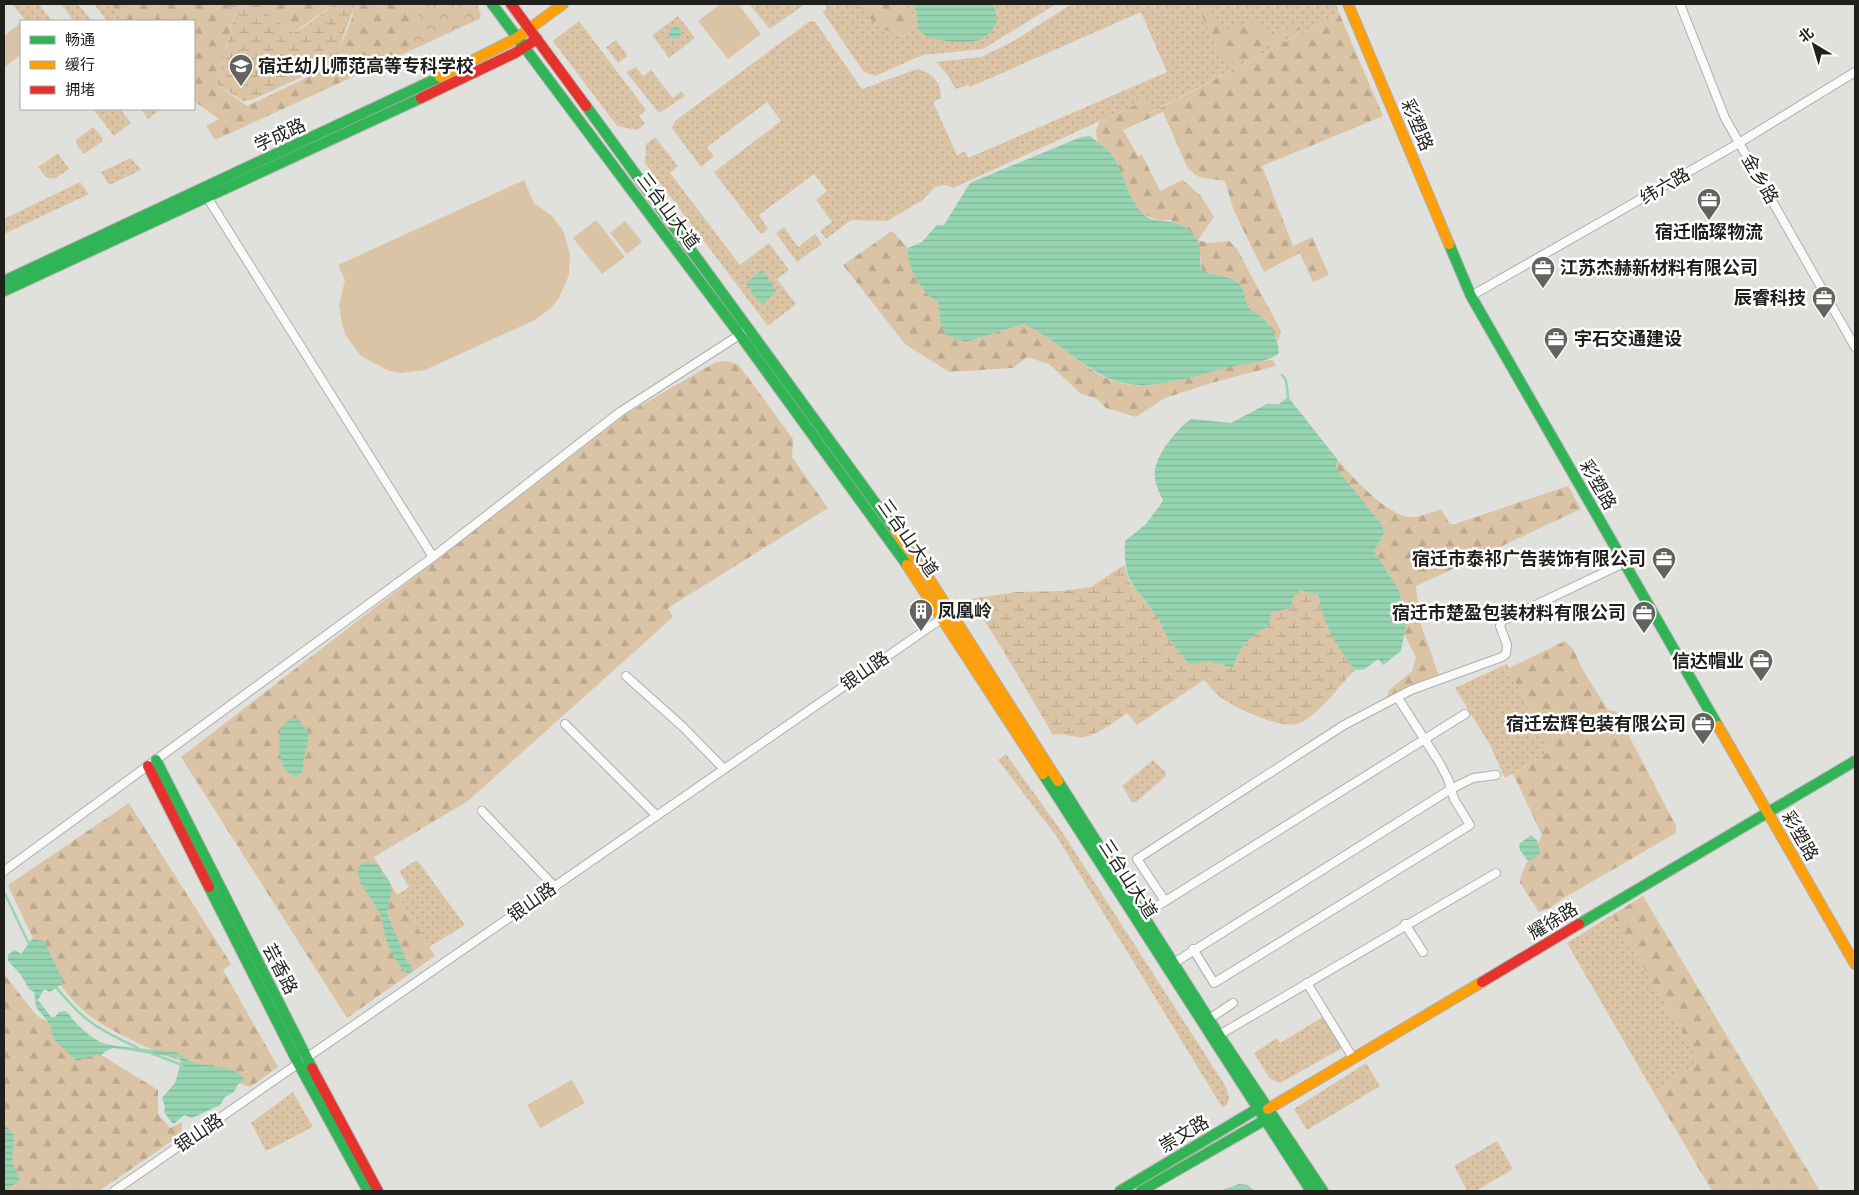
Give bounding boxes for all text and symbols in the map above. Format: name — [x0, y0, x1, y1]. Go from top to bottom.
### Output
legend — [20, 20, 195, 110]
north arrow — [1789, 20, 1839, 70]
text: 北 — [1794, 23, 1818, 48]
text: 畅通 — [65, 29, 95, 52]
school or university icon: 宿迁幼儿师范高等专科学校 — [228, 53, 254, 87]
place label: 宿迁幼儿师范高等专科学校 — [258, 53, 474, 80]
text: 缓行 — [65, 54, 95, 77]
text: 拥堵 — [65, 79, 95, 102]
street label: 彩塑路 — [1394, 95, 1440, 155]
street label: 学成路 — [250, 112, 310, 159]
street label: 金乡路 — [1734, 149, 1785, 209]
street label: 纬六路 — [1635, 161, 1695, 212]
street label: 三台山大道 — [630, 167, 705, 255]
office icon: 宿迁临璨物流 — [1696, 187, 1722, 221]
place label: 宿迁临璨物流 — [1655, 219, 1763, 246]
office icon: 江苏杰赫新材料有限公司 — [1530, 255, 1556, 289]
place label: 江苏杰赫新材料有限公司 — [1560, 255, 1758, 282]
place label: 辰睿科技 — [1734, 285, 1806, 312]
office icon: 辰睿科技 — [1811, 285, 1837, 319]
office icon: 宇石交通建设 — [1543, 326, 1569, 360]
place label: 宇石交通建设 — [1574, 326, 1682, 353]
street label: 彩塑路 — [1572, 455, 1623, 515]
street label: 三台山大道 — [871, 494, 944, 583]
place label: 宿迁市泰祁广告装饰有限公司 — [1412, 546, 1646, 573]
office icon: 宿迁市泰祁广告装饰有限公司 — [1651, 546, 1677, 580]
building icon: 凤凰岭 — [908, 598, 934, 632]
place label: 凤凰岭 — [938, 598, 992, 625]
place label: 宿迁市楚盈包装材料有限公司 — [1392, 600, 1626, 627]
office icon: 宿迁市楚盈包装材料有限公司 — [1631, 600, 1657, 634]
street label: 银山路 — [835, 645, 895, 698]
place label: 信达帽业 — [1672, 648, 1744, 675]
office icon: 信达帽业 — [1748, 648, 1774, 682]
place label: 宿迁宏辉包装有限公司 — [1506, 711, 1686, 738]
office icon: 宿迁宏辉包装有限公司 — [1690, 711, 1716, 745]
street label: 彩塑路 — [1774, 806, 1825, 866]
street label: 三台山大道 — [1092, 834, 1163, 924]
street label: 银山路 — [502, 876, 562, 929]
street label: 耀徐路 — [1523, 896, 1583, 947]
street label: 芸香路 — [255, 939, 304, 999]
street label: 银山路 — [169, 1107, 229, 1160]
street label: 崇文路 — [1154, 1109, 1214, 1160]

